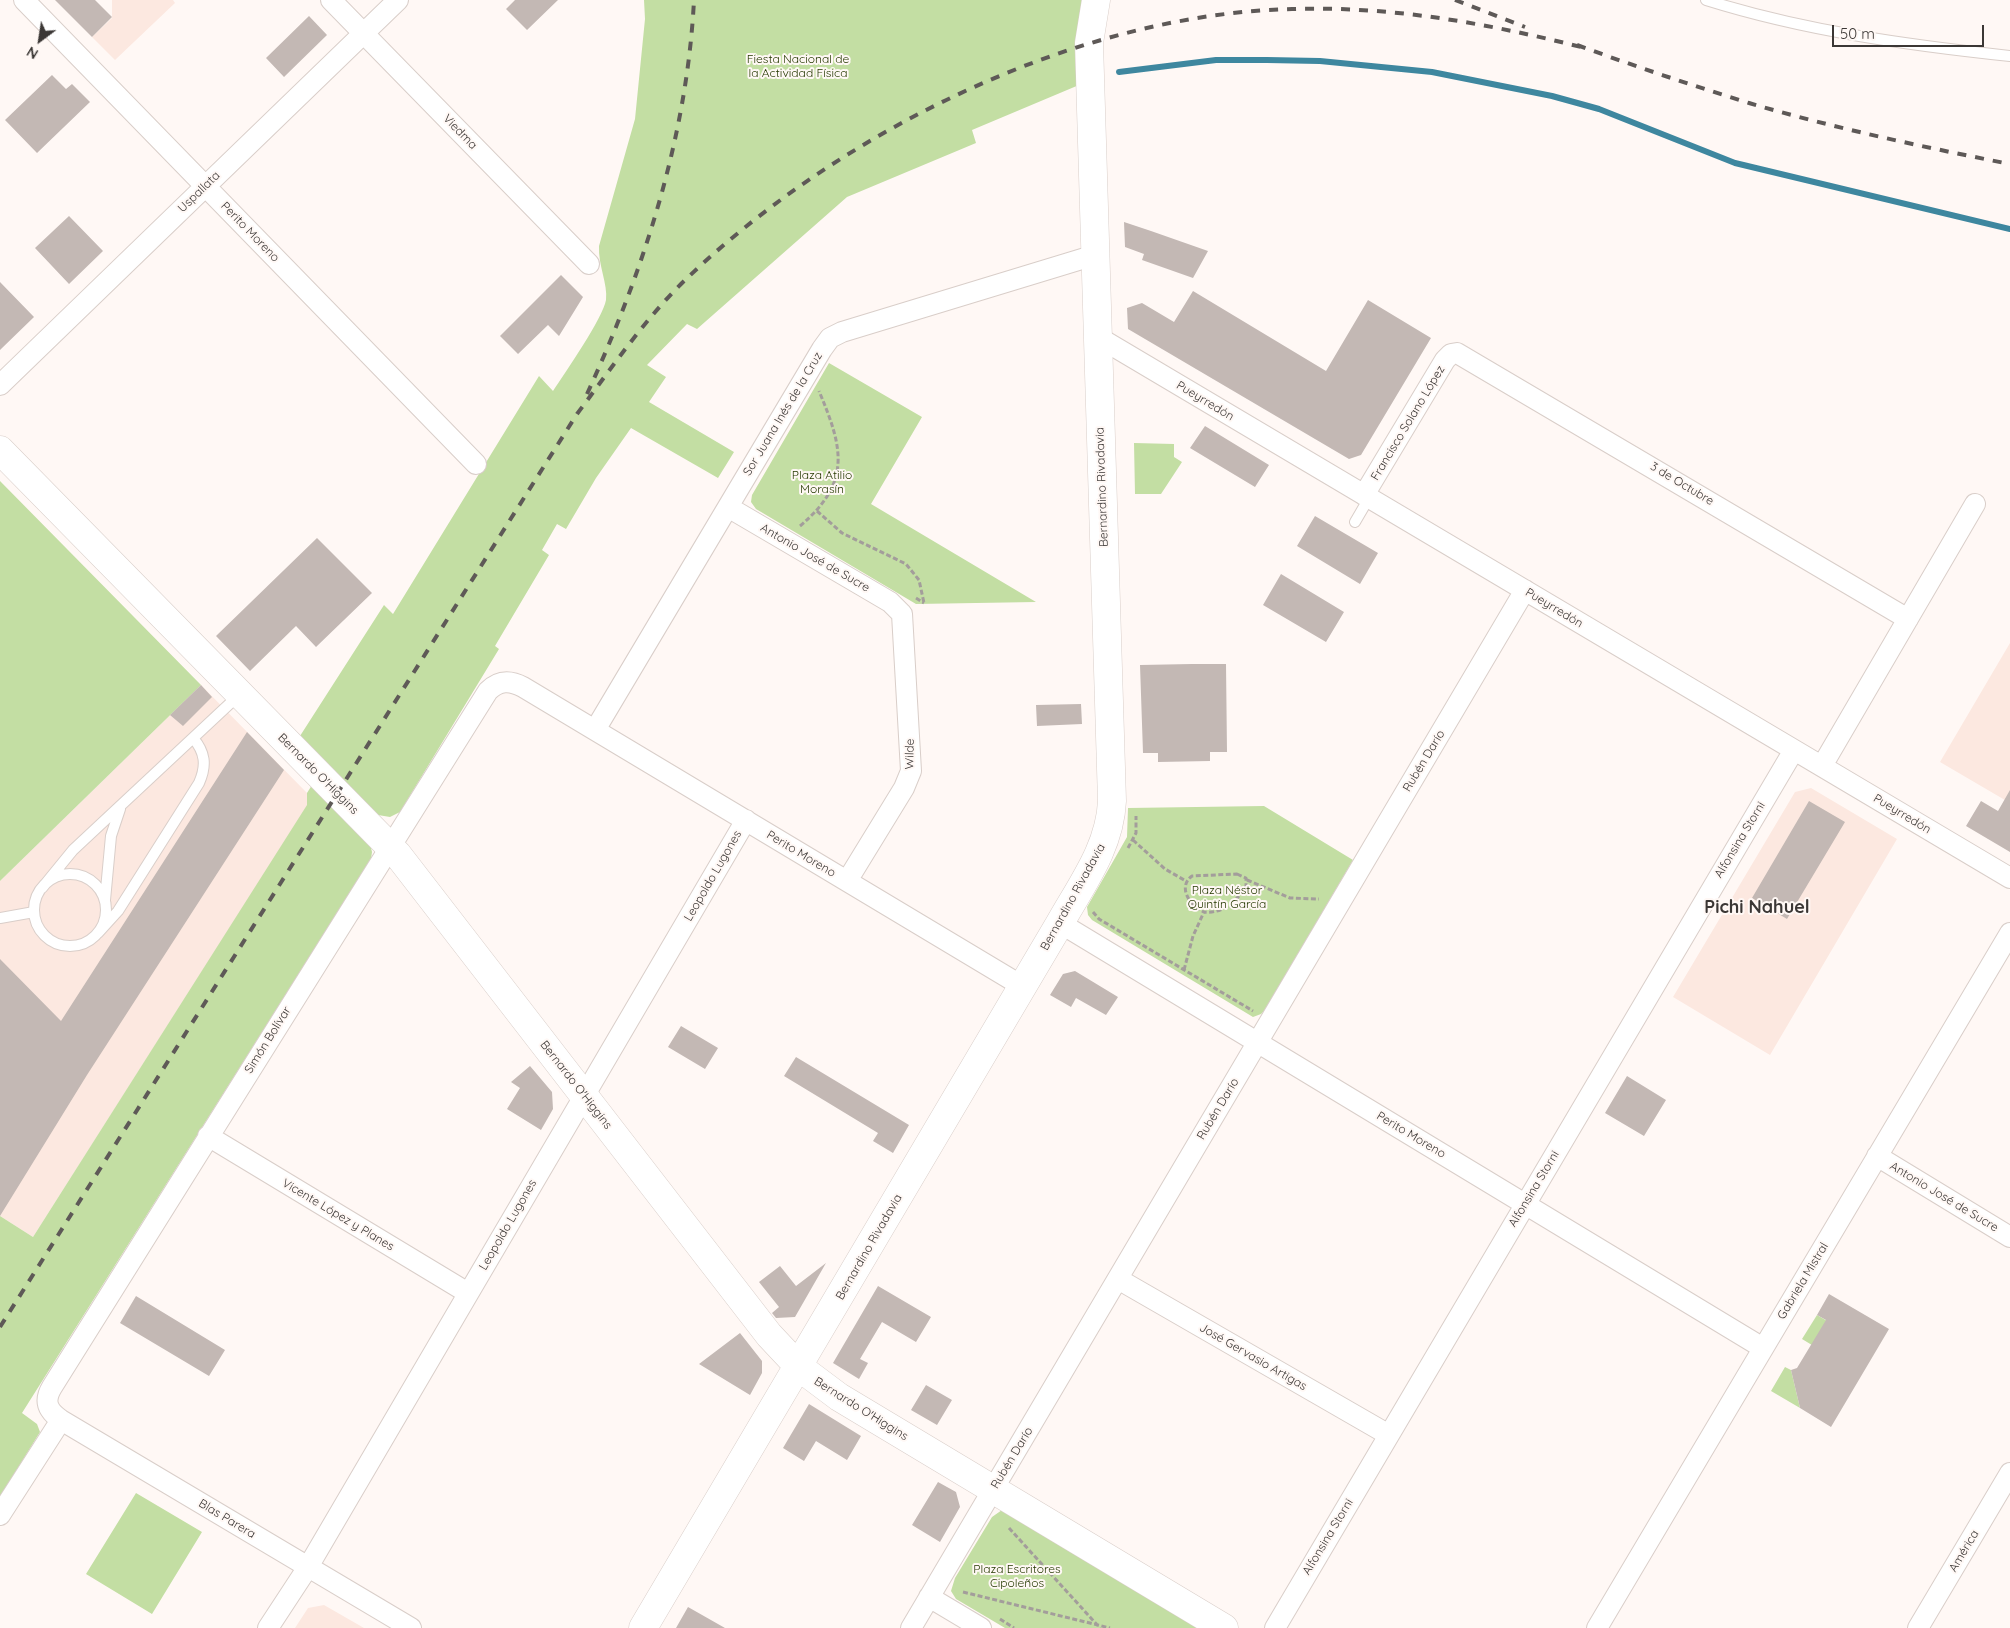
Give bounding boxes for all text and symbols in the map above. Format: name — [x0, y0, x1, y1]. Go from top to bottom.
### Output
north arrow — [15, 15, 65, 65]
scale bar — [1835, 15, 1988, 47]
text: 50 m — [1840, 24, 1875, 43]
text: N — [23, 42, 41, 63]
park label: Fiesta Nacional de la Actividad Física — [747, 52, 849, 80]
street label: Viedma — [440, 112, 480, 152]
street label: Uspallata — [175, 168, 223, 216]
street label: Perito Moreno — [218, 199, 282, 265]
street label: Sor Juana Inés de la Cruz — [740, 350, 826, 478]
street label: Francisco Solano López — [1368, 363, 1448, 483]
street label: Pueyrredón — [1174, 378, 1236, 424]
street label: Bernardino Rivadavia — [1093, 427, 1111, 547]
street label: 3 de Octubre — [1648, 459, 1716, 509]
park label: Plaza Atilio Morasín — [792, 468, 852, 496]
street label: Antonio José de Sucre — [758, 521, 872, 595]
street label: Pueyrredón — [1523, 585, 1585, 631]
street label: Rubén Darío — [1400, 728, 1448, 794]
street label: Bernardo O'Higgins — [275, 731, 361, 817]
street label: Wilde — [903, 738, 917, 770]
street label: Pueyrredón — [1871, 791, 1933, 837]
street label: Alfonsina Storni — [1712, 799, 1768, 881]
street label: Leopoldo Lugones — [681, 828, 745, 924]
street label: Perito Moreno — [764, 828, 838, 880]
street label: Bernardino Rivadavia — [1038, 841, 1108, 953]
park label: Plaza Néstor Quintín García — [1188, 883, 1266, 911]
district label: Pichi Nahuel — [1704, 897, 1810, 919]
street label: Simón Bolívar — [242, 1004, 294, 1076]
street label: Bernardo O'Higgins — [537, 1038, 615, 1132]
street label: Rubén Darío — [1194, 1076, 1242, 1142]
street label: Perito Moreno — [1374, 1109, 1448, 1161]
street label: Alfonsina Storni — [1506, 1148, 1562, 1230]
street label: Antonio José de Sucre — [1887, 1159, 2001, 1235]
street label: Vicente López y Planes — [279, 1176, 397, 1254]
street label: Leopoldo Lugones — [476, 1177, 540, 1273]
street label: Bernardino Rivadavia — [833, 1192, 905, 1302]
street label: Gabriela Mistral — [1774, 1240, 1832, 1322]
street label: José Gervasio Artigas — [1197, 1320, 1309, 1394]
street label: Bernardo O'Higgins — [811, 1374, 911, 1444]
street label: Rubén Darío — [988, 1425, 1036, 1491]
street label: Blas Parera — [196, 1496, 258, 1542]
street label: Alfonsina Storni — [1300, 1496, 1356, 1578]
street label: América — [1946, 1528, 1982, 1574]
park label: Plaza Escritores Cipoleños — [973, 1562, 1061, 1590]

